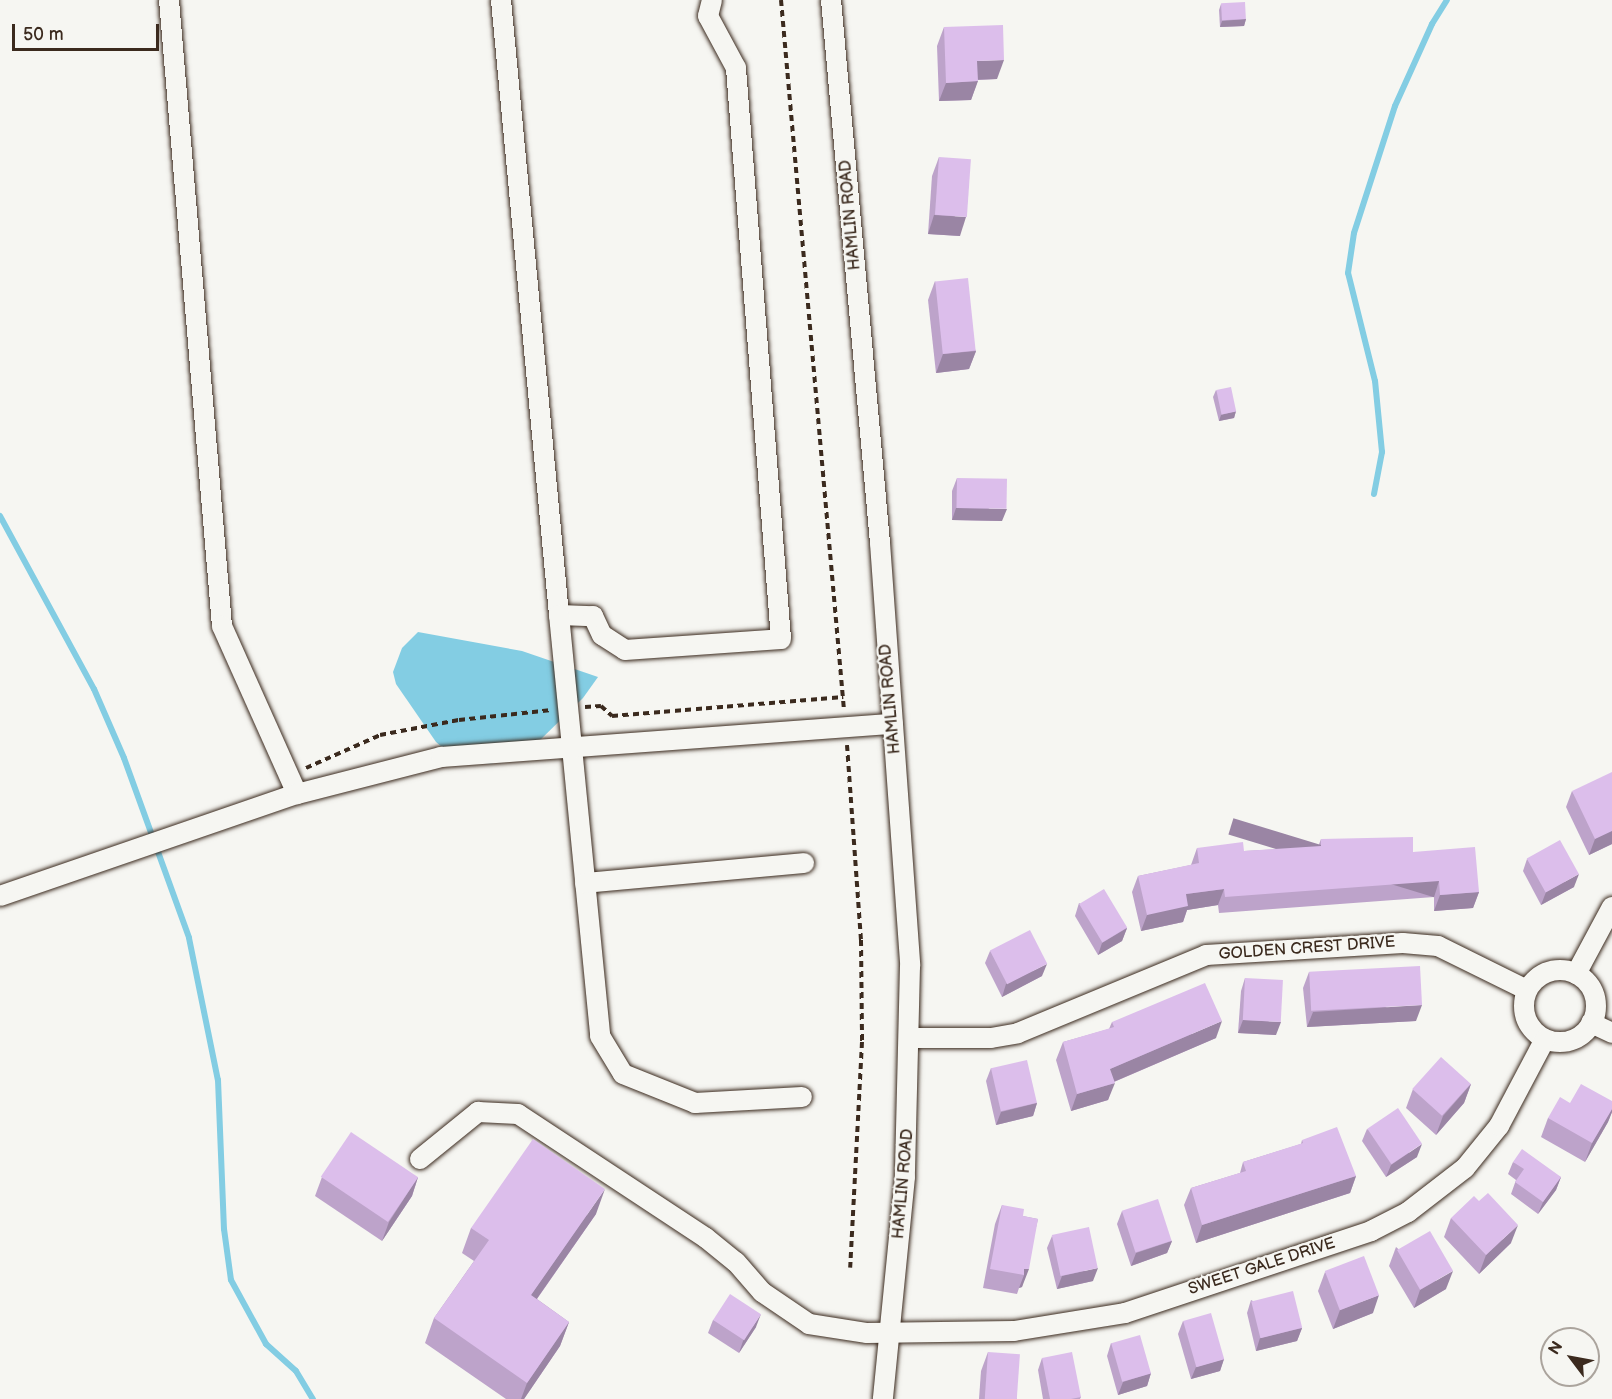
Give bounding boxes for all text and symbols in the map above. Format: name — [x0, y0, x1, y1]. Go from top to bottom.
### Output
scale bar — [15, 12, 162, 50]
text: 50 m — [23, 24, 64, 45]
street label: HAMLIN ROAD — [837, 159, 865, 271]
street label: HAMLIN ROAD — [877, 643, 905, 755]
street label: GOLDEN CREST DRIVE — [1218, 933, 1396, 965]
street label: HAMLIN ROAD — [890, 1128, 918, 1240]
street label: SWEET GALE DRIVE — [1186, 1234, 1338, 1300]
north arrow — [1540, 1327, 1600, 1387]
text: N — [1545, 1338, 1567, 1358]

